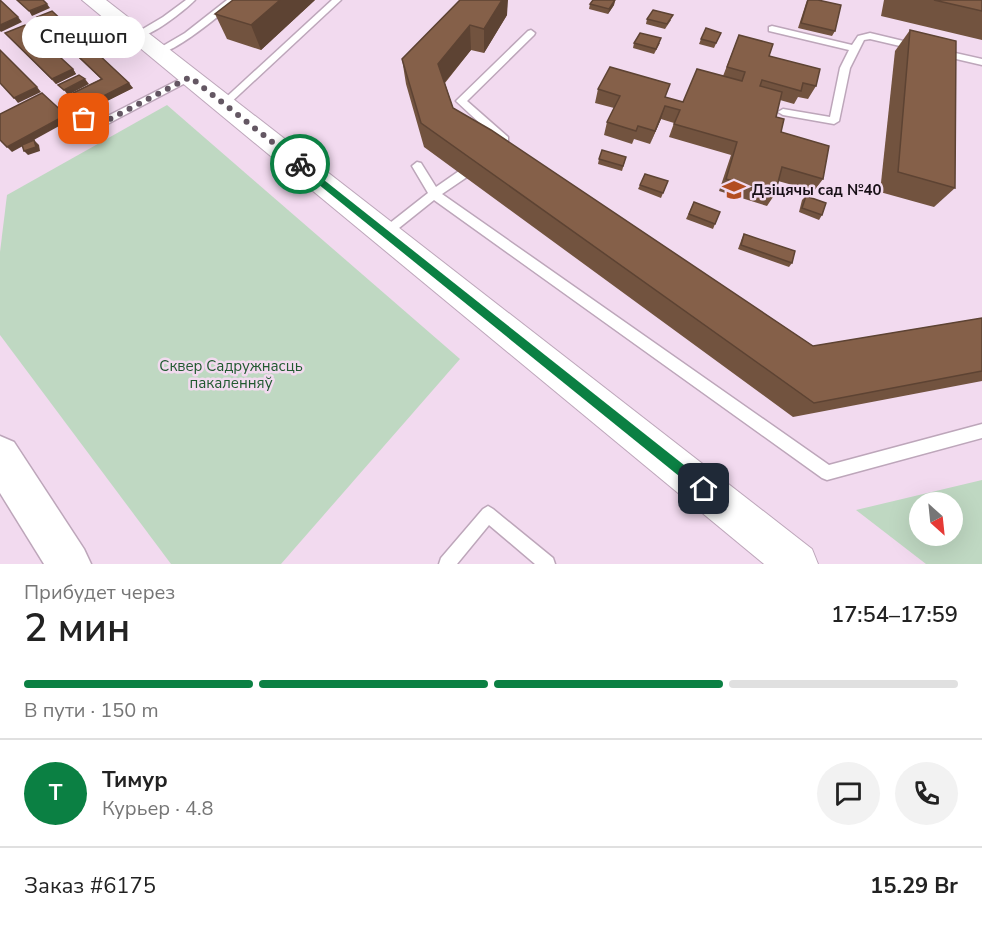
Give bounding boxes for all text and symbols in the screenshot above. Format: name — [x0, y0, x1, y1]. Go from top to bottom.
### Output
callout: Спецшоп — [22, 17, 146, 59]
text: Спецшоп — [39, 23, 128, 50]
pin — [58, 93, 109, 144]
icon: bag — [67, 102, 100, 135]
courier — [270, 134, 330, 194]
icon: bike — [284, 148, 317, 181]
school or university icon: Дзіцячы сад №40 — [721, 177, 747, 203]
place label: Дзіцячы сад №40 — [752, 180, 881, 200]
park label: Сквер Садружнасць пакаленняў — [159, 356, 303, 393]
pin — [678, 463, 729, 514]
icon: home — [687, 472, 720, 505]
north arrow — [909, 492, 963, 546]
map controls — [909, 492, 963, 546]
text: Прибудет через — [24, 579, 175, 606]
text: 17:54–17:59 — [831, 600, 958, 630]
text: 2 мин — [24, 602, 130, 655]
text: В пути · 150 m — [24, 697, 159, 724]
button: chat — [817, 762, 880, 825]
button: phone — [895, 762, 958, 825]
text: Тимур — [102, 765, 168, 795]
text: Т — [49, 778, 62, 808]
text: Курьер · 4.8 — [102, 795, 214, 822]
text: Заказ #6175 — [24, 871, 156, 901]
text: 15.29 Br — [870, 871, 958, 901]

